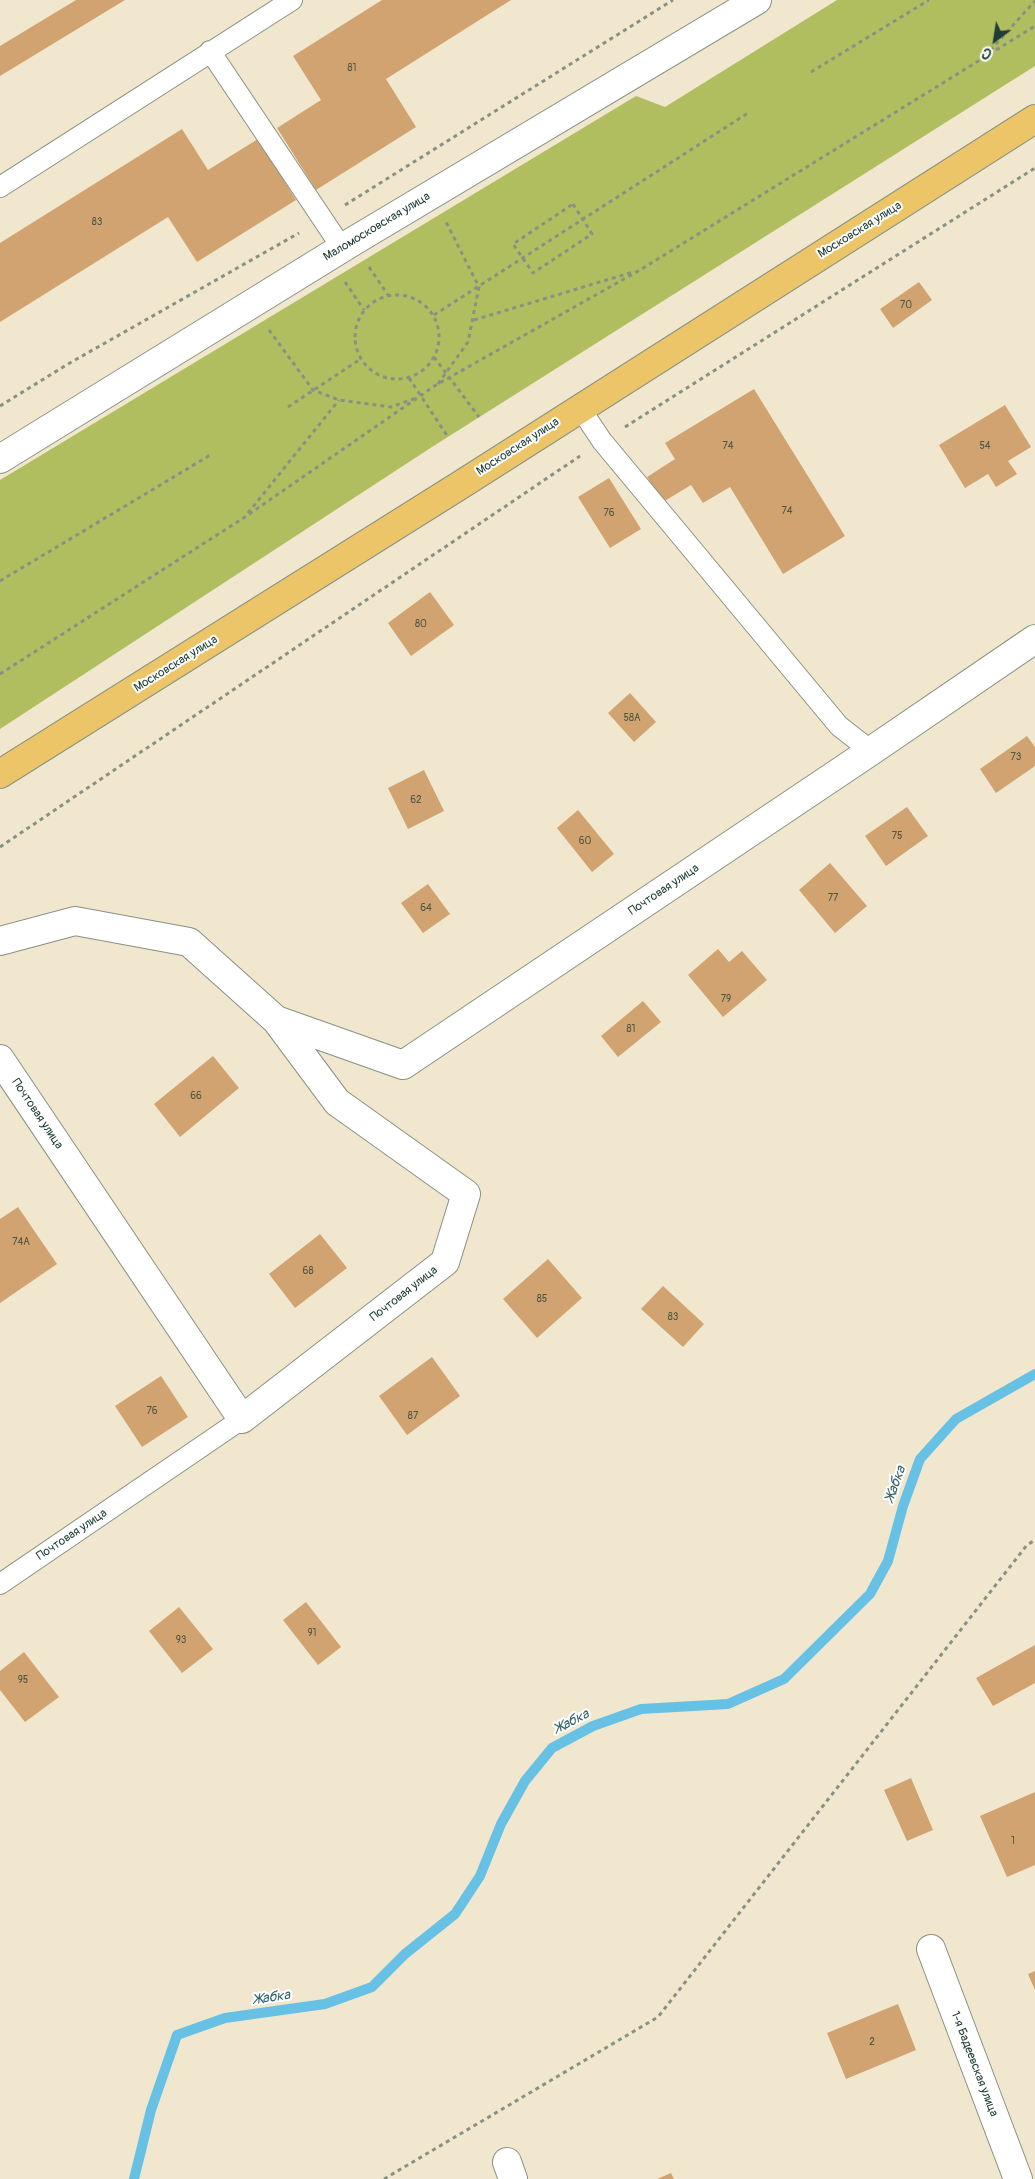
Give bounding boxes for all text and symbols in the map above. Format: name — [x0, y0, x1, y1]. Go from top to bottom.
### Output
north arrow — [970, 15, 1020, 65]
text: С — [979, 44, 995, 63]
house number: 81 — [348, 62, 356, 74]
street label: Маломосковская улица — [321, 189, 433, 265]
street label: Московская улица — [816, 199, 904, 261]
house number: 83 — [92, 216, 102, 228]
house number: 70 — [900, 299, 912, 311]
street label: Московская улица — [474, 415, 562, 479]
house number: 74 — [722, 440, 734, 452]
house number: 54 — [979, 440, 991, 452]
house number: 74 — [781, 505, 793, 517]
house number: 76 — [603, 507, 615, 519]
house number: 80 — [415, 618, 427, 630]
street label: Московская улица — [132, 633, 220, 695]
house number: 58А — [624, 712, 640, 724]
house number: 73 — [1011, 751, 1021, 763]
house number: 62 — [410, 794, 422, 806]
house number: 75 — [892, 830, 902, 842]
house number: 60 — [579, 835, 591, 847]
street label: Почтовая улица — [626, 861, 702, 919]
house number: 77 — [828, 892, 838, 904]
house number: 64 — [420, 902, 432, 914]
house number: 79 — [721, 993, 731, 1005]
house number: 81 — [627, 1023, 635, 1035]
street label: Почтовая улица — [8, 1076, 66, 1152]
house number: 66 — [190, 1090, 202, 1102]
house number: 74А — [12, 1236, 30, 1248]
street label: Почтовая улица — [367, 1263, 441, 1325]
house number: 68 — [303, 1265, 313, 1277]
house number: 85 — [537, 1293, 547, 1305]
house number: 83 — [668, 1311, 678, 1323]
house number: 76 — [146, 1405, 158, 1417]
house number: 87 — [408, 1410, 418, 1422]
water label: Жабка — [882, 1464, 910, 1504]
street label: Почтовая улица — [34, 1506, 110, 1564]
house number: 91 — [307, 1627, 317, 1639]
house number: 93 — [176, 1634, 186, 1646]
house number: 95 — [18, 1674, 28, 1686]
water label: Жабка — [552, 1706, 592, 1738]
house number: 1 — [1011, 1835, 1015, 1847]
water label: Жабка — [253, 1987, 291, 2009]
street label: 1-я Бадеевская улица — [947, 2009, 1001, 2119]
house number: 2 — [869, 2036, 875, 2048]

